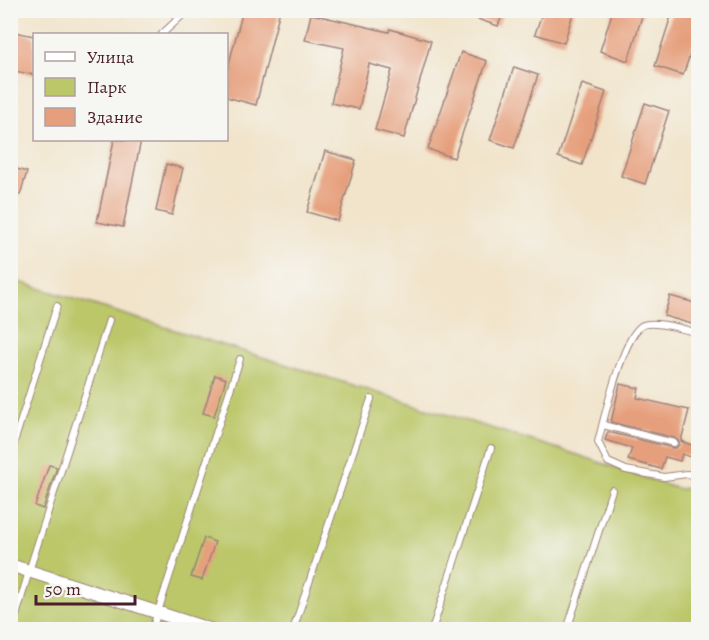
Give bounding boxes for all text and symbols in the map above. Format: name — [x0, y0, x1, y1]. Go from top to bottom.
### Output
legend — [33, 33, 228, 141]
text: Улица — [87, 45, 135, 69]
text: Парк — [87, 75, 127, 99]
text: Здание — [87, 105, 143, 129]
scale bar — [36, 568, 135, 606]
text: 50 m — [45, 577, 81, 601]

